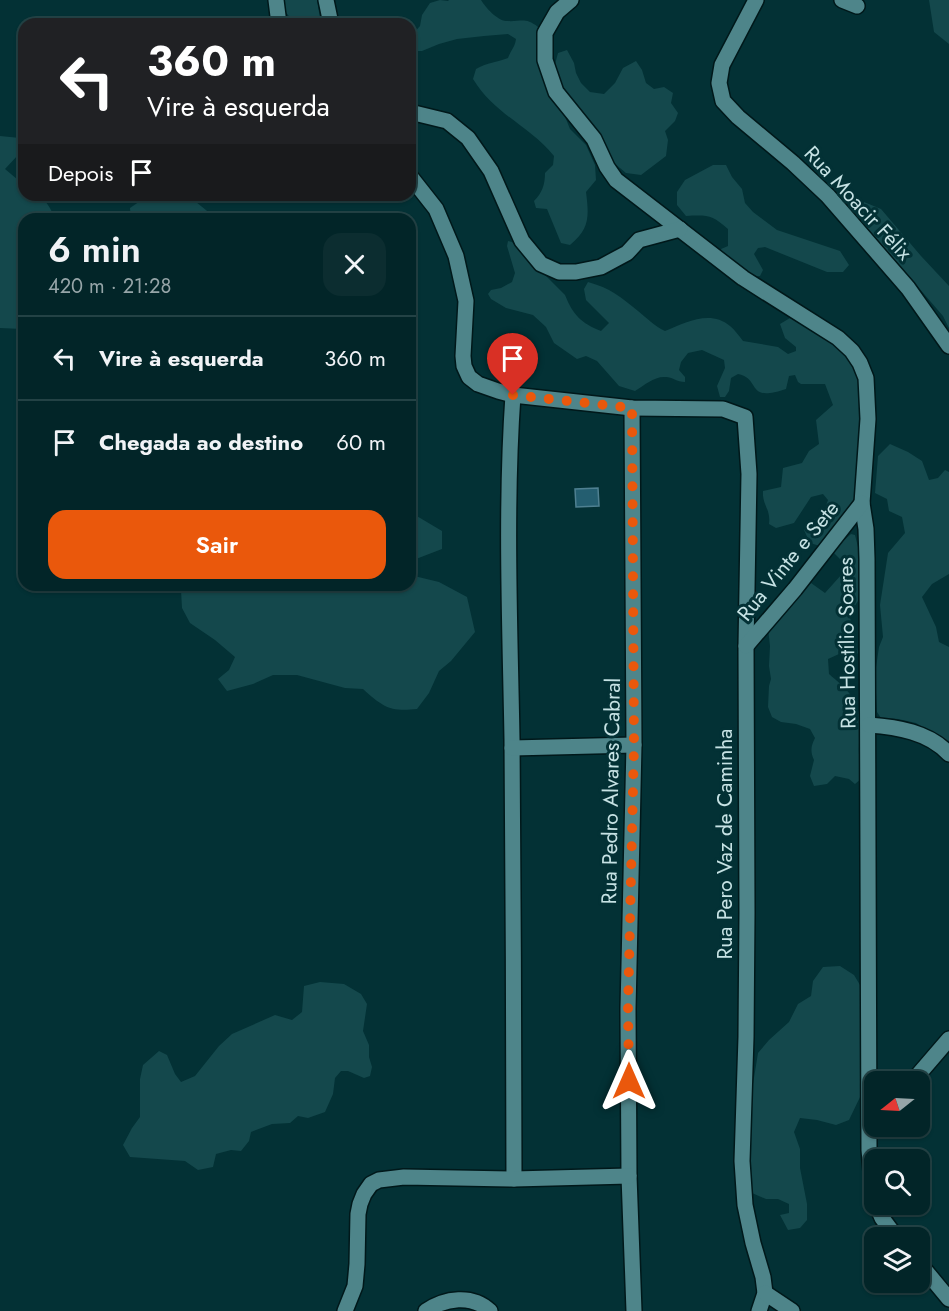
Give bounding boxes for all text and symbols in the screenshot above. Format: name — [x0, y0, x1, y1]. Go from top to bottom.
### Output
text: 360 m — [147, 31, 276, 92]
icon: left — [48, 42, 126, 120]
text: Vire à esquerda — [147, 87, 330, 126]
street label: Rua Moacir Félix — [797, 139, 919, 267]
icon: arrive — [125, 156, 158, 189]
text: Depois — [48, 157, 113, 189]
text: 6 min — [48, 223, 141, 275]
button: close — [323, 233, 386, 296]
text: 420 m · 21:28 — [48, 272, 171, 301]
pin — [487, 333, 538, 395]
icon: left — [48, 342, 81, 375]
text: Vire à esquerda — [99, 342, 264, 374]
text: 360 m — [324, 342, 386, 374]
icon: arrive — [496, 342, 529, 375]
icon: arrive — [48, 426, 81, 459]
text: Chegada ao destino — [99, 426, 303, 458]
text: 60 m — [336, 426, 386, 458]
street label: Rua Vinte e Sete — [730, 494, 846, 628]
button: Sair — [48, 510, 386, 579]
street label: Rua Hostílio Soares — [831, 557, 863, 729]
street label: Rua Pedro Alvares Cabral — [594, 677, 628, 905]
street label: Rua Pero Vaz de Caminha — [710, 729, 740, 959]
position arrow — [597, 1049, 661, 1113]
north arrow — [864, 1071, 930, 1137]
map controls — [864, 1071, 930, 1293]
button: search — [864, 1149, 930, 1215]
button: layers — [864, 1227, 930, 1293]

